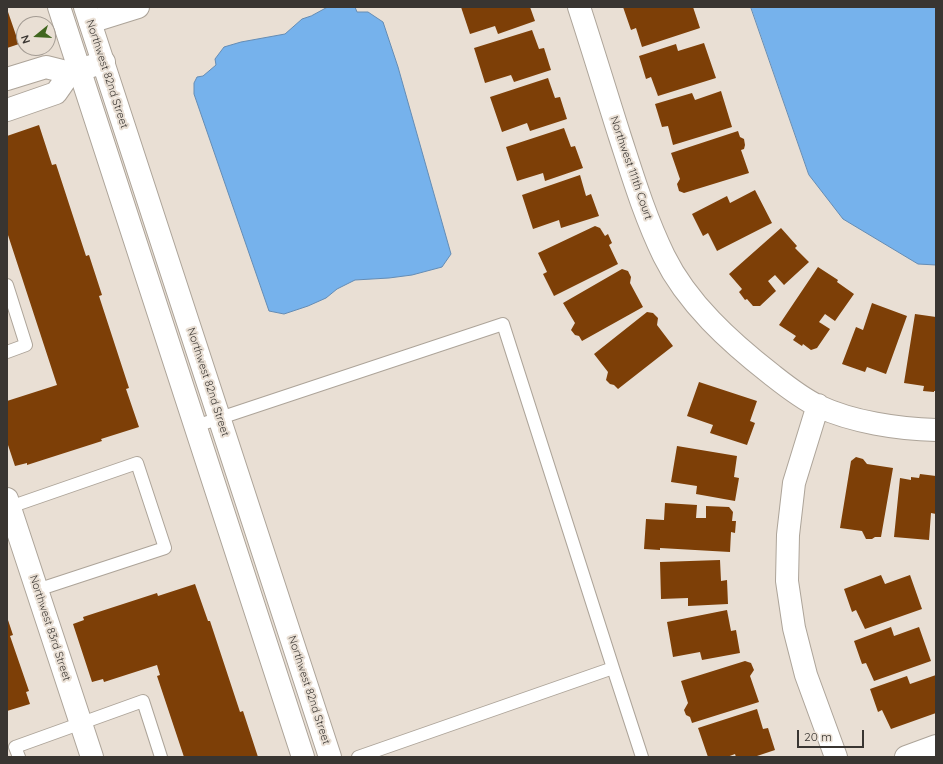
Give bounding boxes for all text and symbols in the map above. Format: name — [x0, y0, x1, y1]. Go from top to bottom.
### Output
north arrow — [16, 16, 56, 56]
street label: Northwest 82nd Street — [83, 18, 131, 130]
text: N — [18, 33, 33, 45]
street label: Northwest 111th Court — [607, 115, 655, 221]
street label: Northwest 82nd Street — [184, 326, 232, 438]
street label: Northwest 83rd Street — [27, 573, 73, 683]
street label: Northwest 82nd Street — [285, 634, 333, 746]
scale bar — [799, 722, 866, 748]
text: 20 m — [804, 729, 832, 744]

